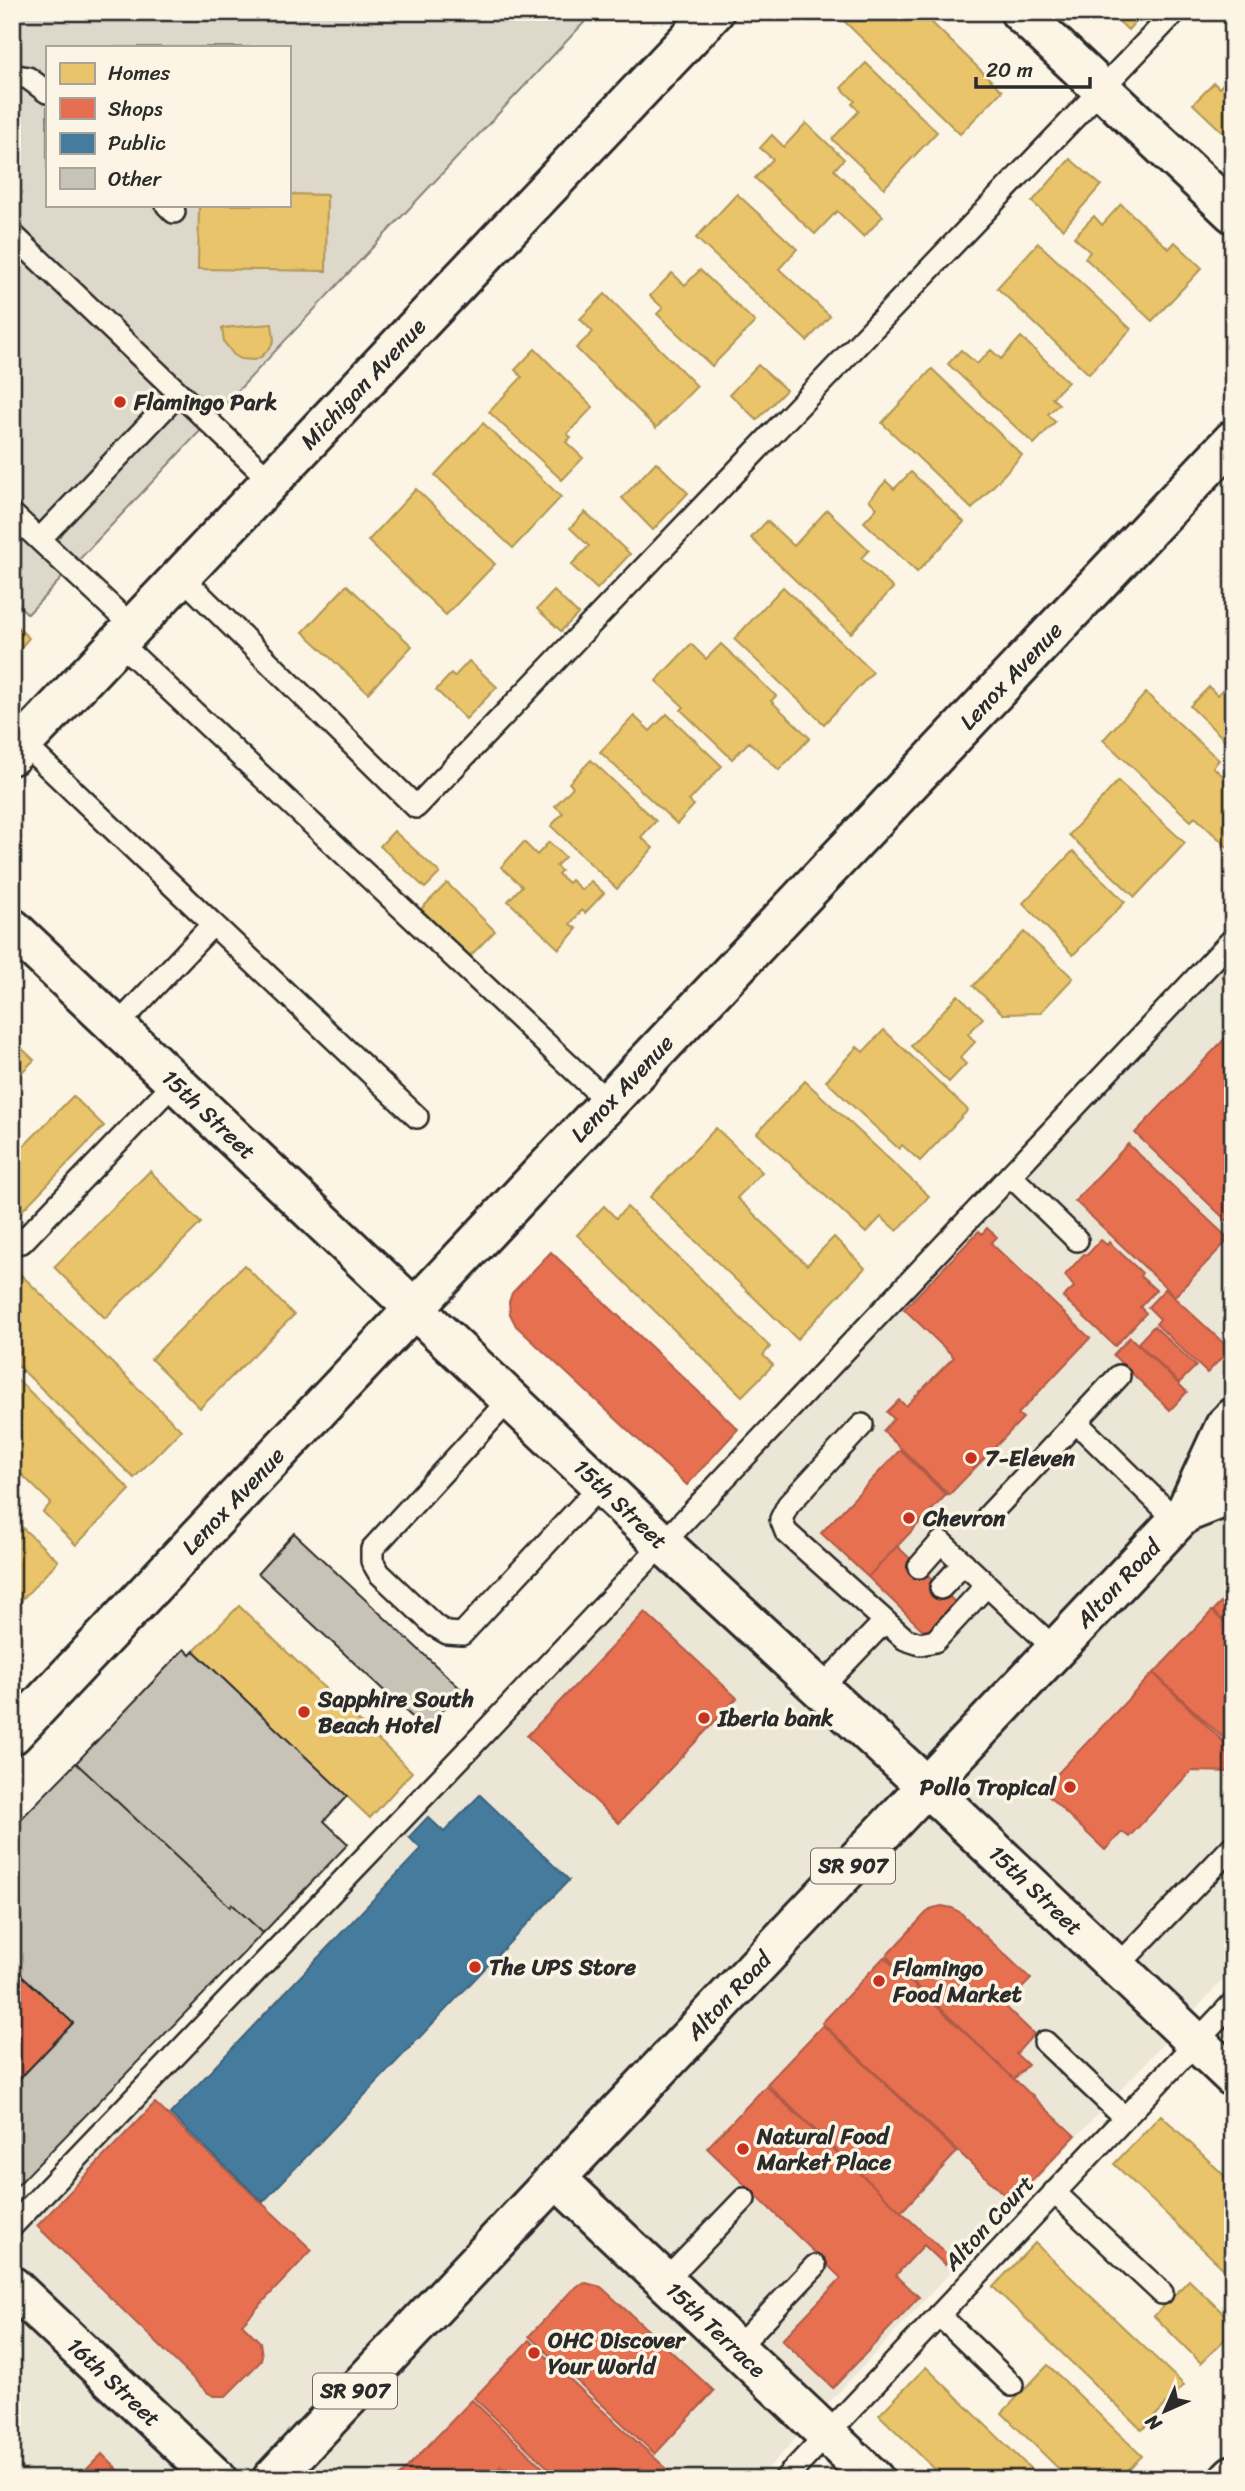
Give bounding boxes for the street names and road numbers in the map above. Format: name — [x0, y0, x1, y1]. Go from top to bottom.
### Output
street label: Michigan Avenue — [290, 308, 436, 459]
street label: Lenox Avenue — [949, 611, 1073, 740]
street label: Lenox Avenue — [560, 1024, 684, 1152]
street label: 15th Street — [152, 1058, 266, 1170]
street label: Lenox Avenue — [171, 1436, 295, 1565]
street label: 15th Street — [563, 1448, 678, 1560]
street label: Alton Road — [1064, 1528, 1172, 1639]
street label: 15th Street — [979, 1834, 1093, 1946]
road number: SR 907 — [811, 1848, 895, 1884]
street label: Alton Road — [675, 1940, 783, 2051]
street label: Alton Court — [933, 2165, 1045, 2281]
street label: 15th Terrace — [656, 2271, 776, 2388]
street label: 16th Street — [57, 2327, 171, 2437]
road number: SR 907 — [313, 2374, 397, 2408]

